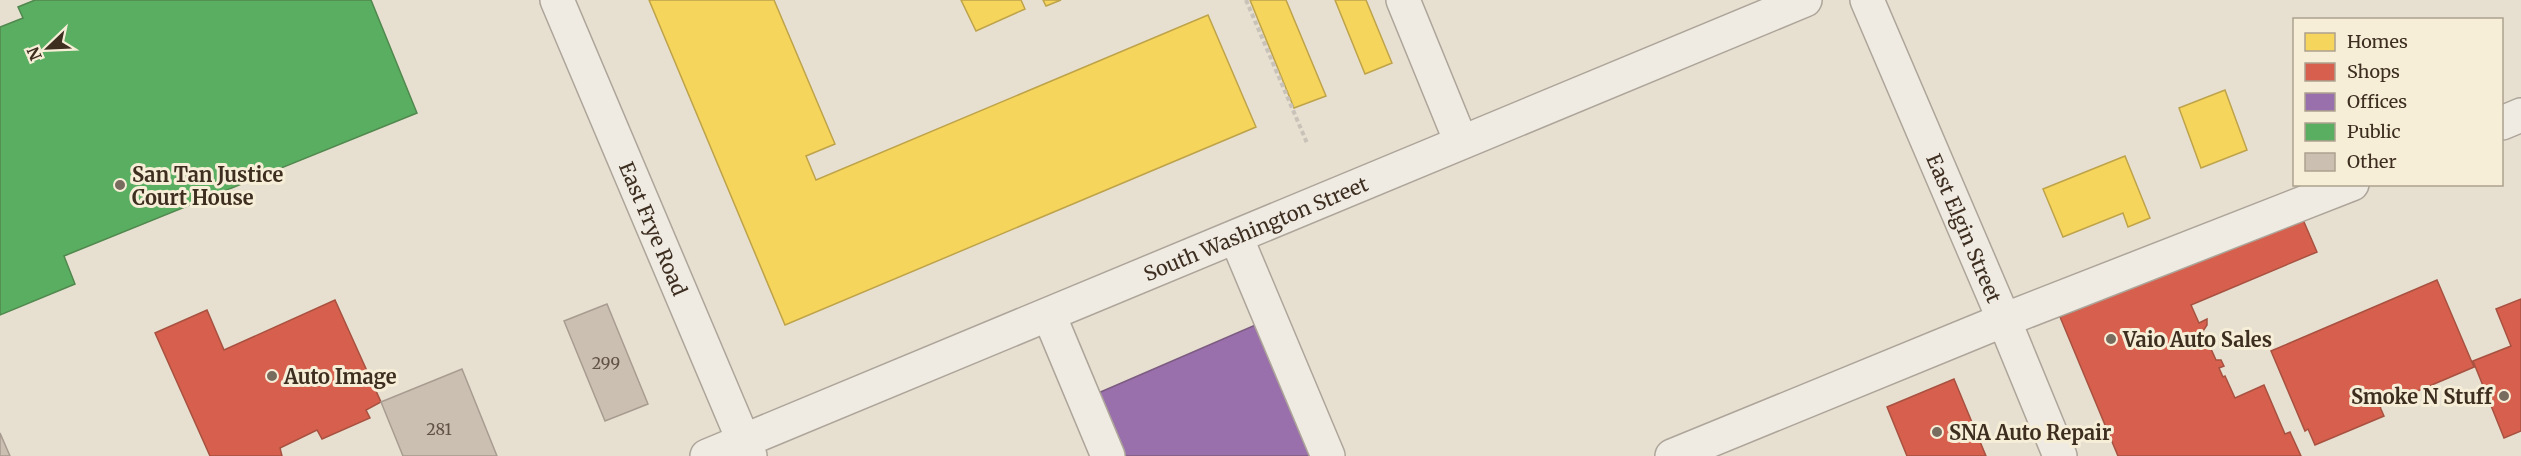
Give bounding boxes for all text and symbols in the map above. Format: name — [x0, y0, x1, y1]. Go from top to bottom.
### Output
north arrow — [18, 18, 78, 78]
legend — [2293, 18, 2503, 186]
text: Homes — [2347, 30, 2408, 53]
text: N — [22, 44, 46, 64]
text: Shops — [2347, 60, 2400, 83]
text: Offices — [2347, 90, 2407, 113]
text: Public — [2347, 120, 2401, 143]
street label: East Elgin Street — [1922, 150, 2008, 306]
text: Other — [2347, 150, 2397, 173]
street label: East Frye Road — [614, 158, 693, 299]
place label: San Tan Justice Court House — [132, 162, 283, 210]
street label: South Washington Street — [1140, 170, 1372, 286]
marker: San Tan Justice Court House — [113, 178, 127, 192]
place label: Vaio Auto Sales — [2122, 327, 2272, 352]
marker: Vaio Auto Sales — [2104, 332, 2118, 346]
house number: 299 — [592, 353, 620, 373]
place label: Auto Image — [283, 364, 397, 389]
marker: Auto Image — [265, 369, 279, 383]
place label: Smoke N Stuff — [2351, 384, 2493, 409]
marker: Smoke N Stuff — [2497, 389, 2511, 403]
house number: 281 — [426, 419, 452, 439]
place label: SNA Auto Repair — [1949, 420, 2111, 445]
marker: SNA Auto Repair — [1930, 425, 1944, 439]

